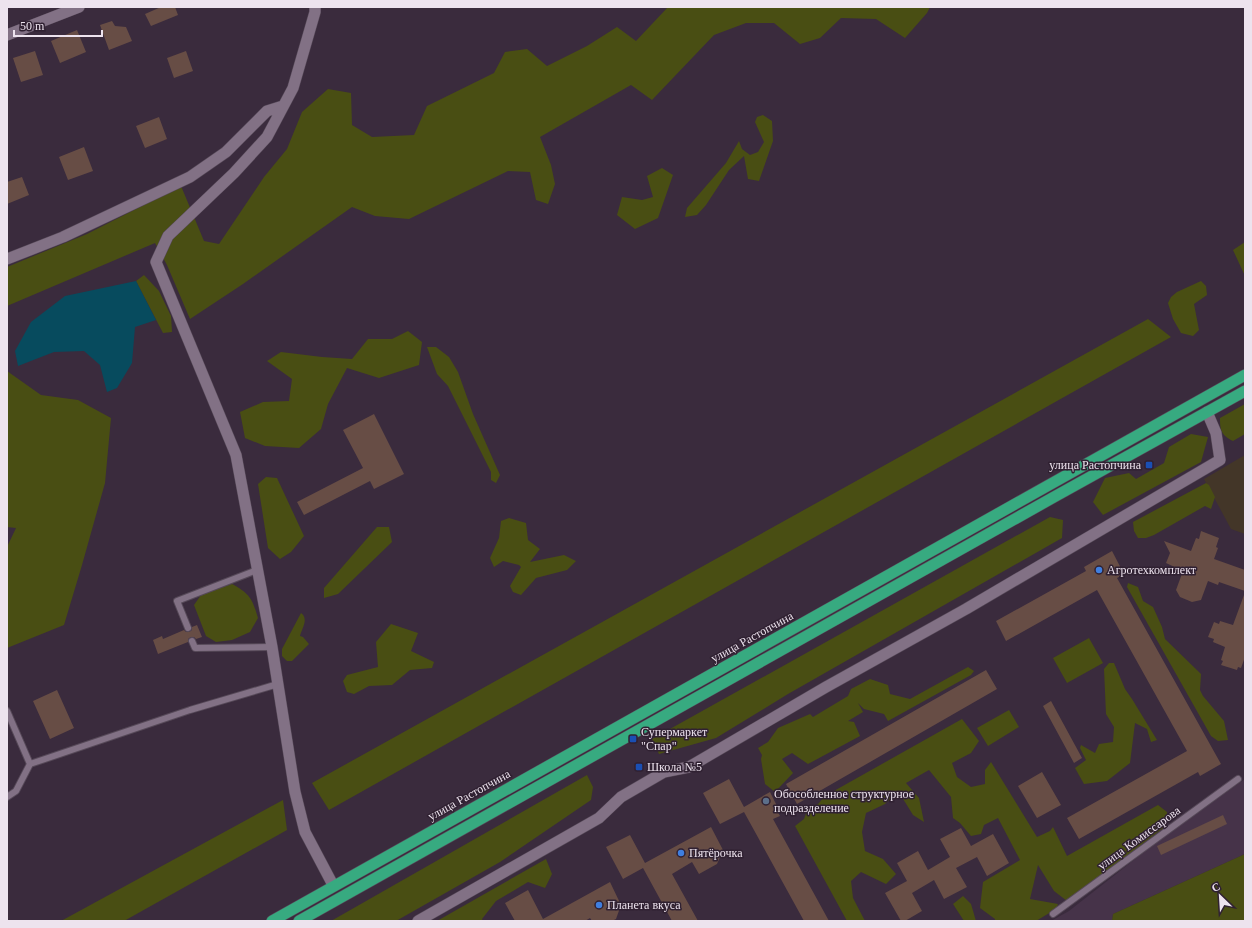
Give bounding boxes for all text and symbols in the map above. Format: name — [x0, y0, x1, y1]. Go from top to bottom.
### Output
scale bar — [14, 12, 102, 38]
text: 50 m — [20, 19, 45, 33]
place label: улица Растопчина — [1049, 458, 1142, 472]
marker: улица Растопчина — [1144, 460, 1154, 470]
place label: Агротехкомплект — [1107, 563, 1197, 577]
marker: Агротехкомплект — [1094, 565, 1104, 575]
street label: улица Растопчина — [709, 608, 796, 665]
place label: Супермаркет "Спар" — [641, 725, 708, 753]
marker: Супермаркет "Спар" — [628, 734, 638, 744]
place label: Школа №5 — [647, 760, 702, 774]
marker: Школа №5 — [634, 762, 644, 772]
street label: улица Растопчина — [426, 766, 513, 823]
place label: Обособленное структурное подразделение — [774, 787, 914, 815]
marker: Обособленное структурное подразделение — [761, 796, 771, 806]
street label: улица Комиссарова — [1095, 803, 1184, 873]
place label: Пятёрочка — [689, 846, 743, 860]
marker: Пятёрочка — [676, 848, 686, 858]
north arrow — [1200, 876, 1240, 916]
text: С — [1210, 880, 1222, 894]
place label: Планета вкуса — [607, 898, 681, 912]
marker: Планета вкуса — [594, 900, 604, 910]

